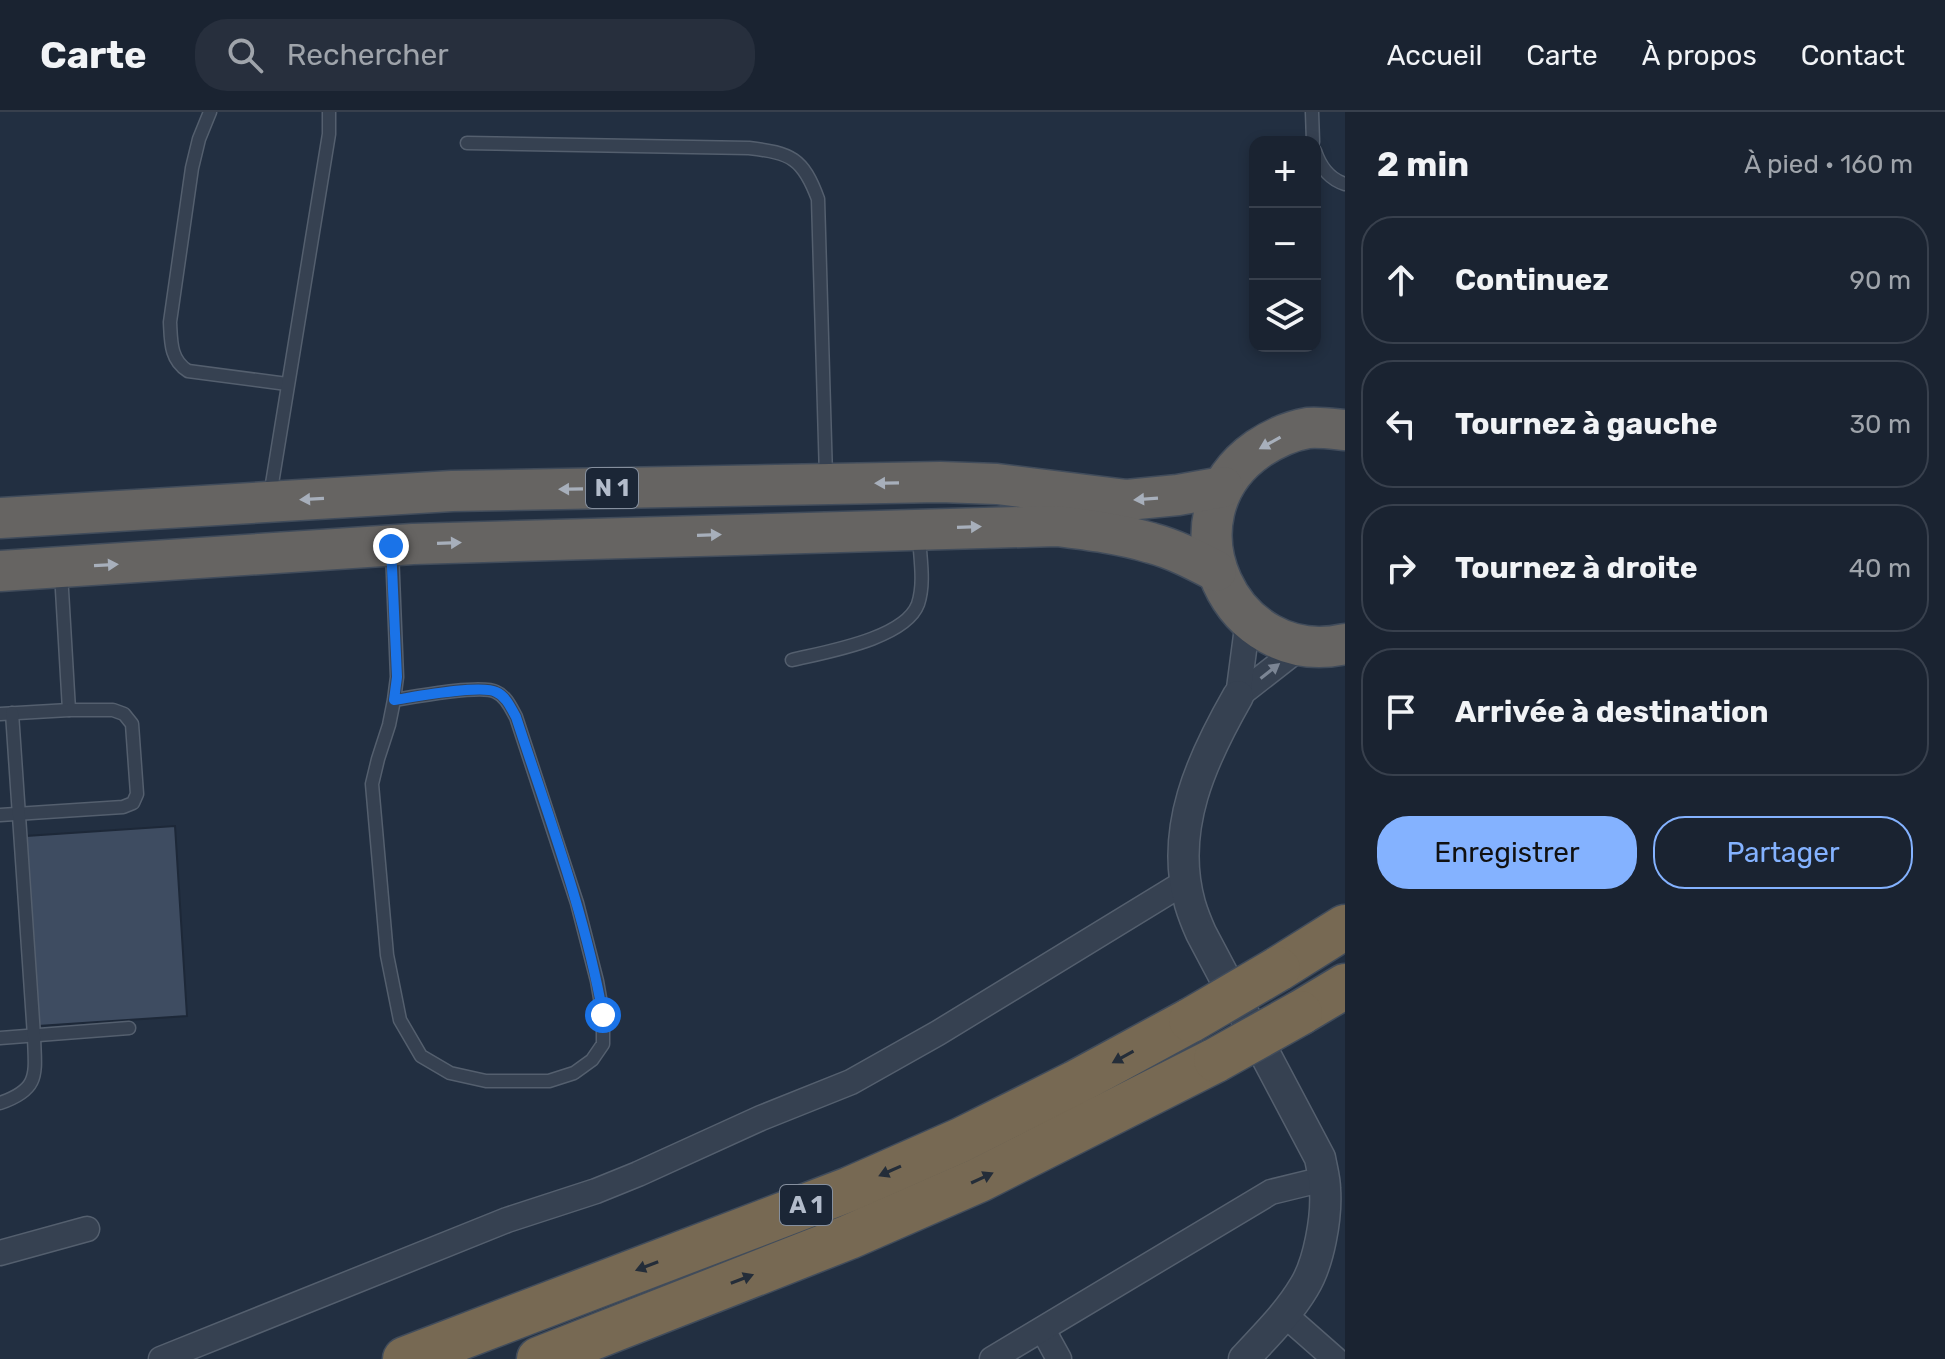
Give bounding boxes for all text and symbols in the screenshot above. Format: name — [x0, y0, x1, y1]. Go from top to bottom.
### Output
search box — [195, 19, 755, 91]
text: Carte — [40, 32, 147, 78]
icon: search — [223, 33, 267, 77]
text: Rechercher — [287, 37, 449, 73]
text: Accueil — [1387, 39, 1482, 72]
text: Carte — [1526, 39, 1598, 72]
text: À propos — [1642, 39, 1757, 72]
text: Contact — [1801, 39, 1905, 72]
map controls — [1249, 136, 1321, 352]
button: + — [1249, 136, 1321, 208]
text: 2 min — [1377, 144, 1469, 185]
text: À pied · 160 m — [1744, 149, 1913, 180]
button: − — [1249, 208, 1321, 280]
icon: ahead — [1379, 258, 1423, 302]
text: Continuez — [1455, 262, 1609, 298]
text: 90 m — [1850, 265, 1911, 296]
button: layers — [1249, 280, 1321, 352]
icon: left — [1379, 402, 1423, 446]
text: Tournez à gauche — [1455, 406, 1718, 442]
text: 30 m — [1849, 409, 1911, 440]
one-way arrow — [1259, 435, 1281, 449]
road number: N 1 — [586, 468, 638, 508]
one-way arrow — [874, 477, 899, 490]
one-way arrow — [558, 483, 583, 495]
one-way arrow — [299, 493, 324, 506]
one-way arrow — [1133, 493, 1158, 506]
one-way arrow — [957, 521, 982, 534]
route end — [373, 528, 409, 564]
one-way arrow — [697, 529, 722, 542]
one-way arrow — [437, 537, 462, 549]
icon: right — [1379, 546, 1423, 590]
text: Tournez à droite — [1455, 550, 1698, 586]
text: 40 m — [1849, 553, 1911, 584]
one-way arrow — [94, 558, 119, 571]
one-way arrow — [1260, 663, 1280, 679]
icon: arrive — [1379, 690, 1423, 734]
text: Arrivée à destination — [1455, 694, 1769, 730]
button: Enregistrer — [1377, 816, 1637, 889]
button: Partager — [1653, 816, 1913, 889]
route start — [585, 997, 621, 1033]
one-way arrow — [1112, 1050, 1134, 1064]
one-way arrow — [878, 1165, 901, 1178]
one-way arrow — [970, 1171, 993, 1185]
road number: A 1 — [780, 1185, 832, 1225]
one-way arrow — [635, 1260, 659, 1273]
one-way arrow — [730, 1272, 754, 1285]

